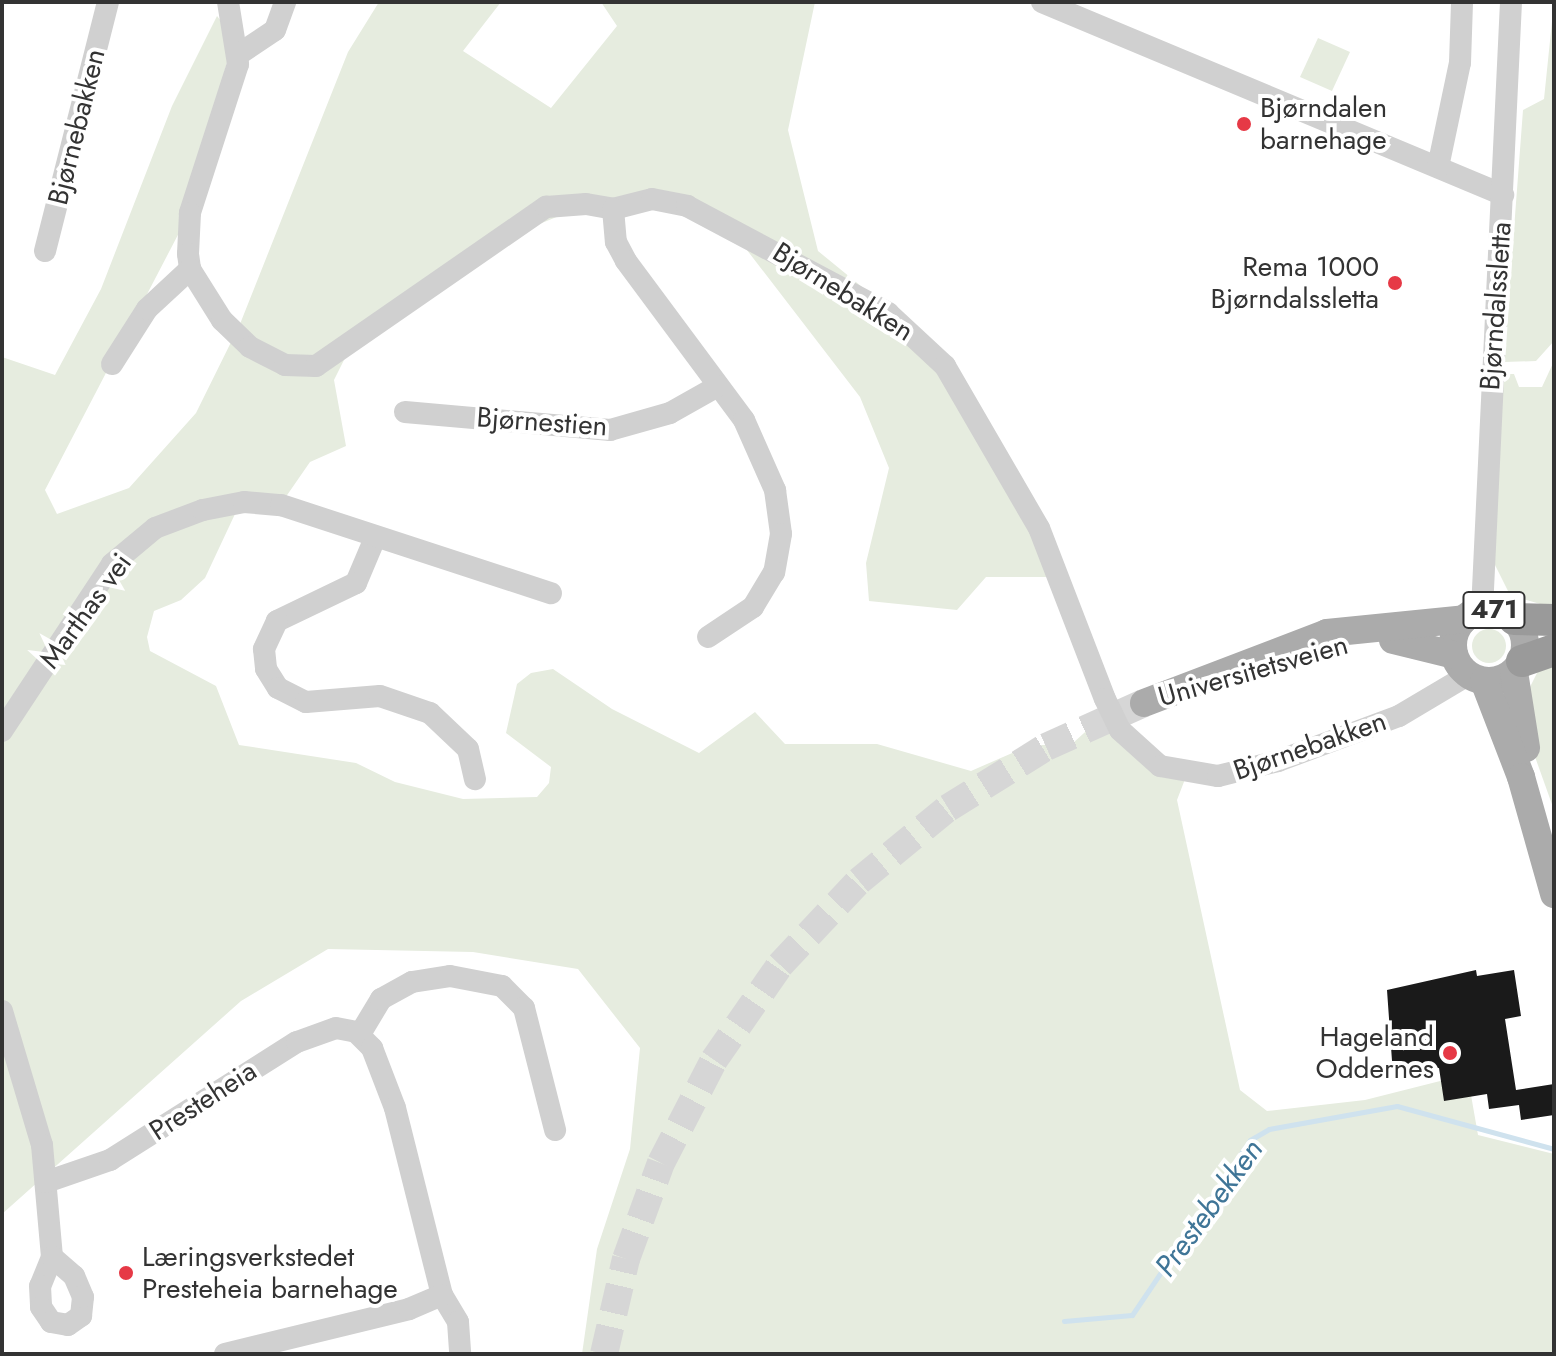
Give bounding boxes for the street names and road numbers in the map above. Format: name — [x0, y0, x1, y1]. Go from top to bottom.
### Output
street label: Bjørnebakken — [41, 46, 113, 208]
street label: Bjørndalssletta — [1473, 221, 1519, 391]
street label: Bjørnebakken — [767, 236, 919, 348]
street label: Bjørnestien — [475, 401, 609, 443]
street label: Marthas vei — [33, 547, 139, 675]
road number: 471 — [1462, 588, 1526, 632]
street label: Universitetsveien — [1154, 628, 1352, 714]
street label: Bjørnebakken — [1229, 704, 1391, 788]
street label: Presteheia — [143, 1054, 263, 1148]

